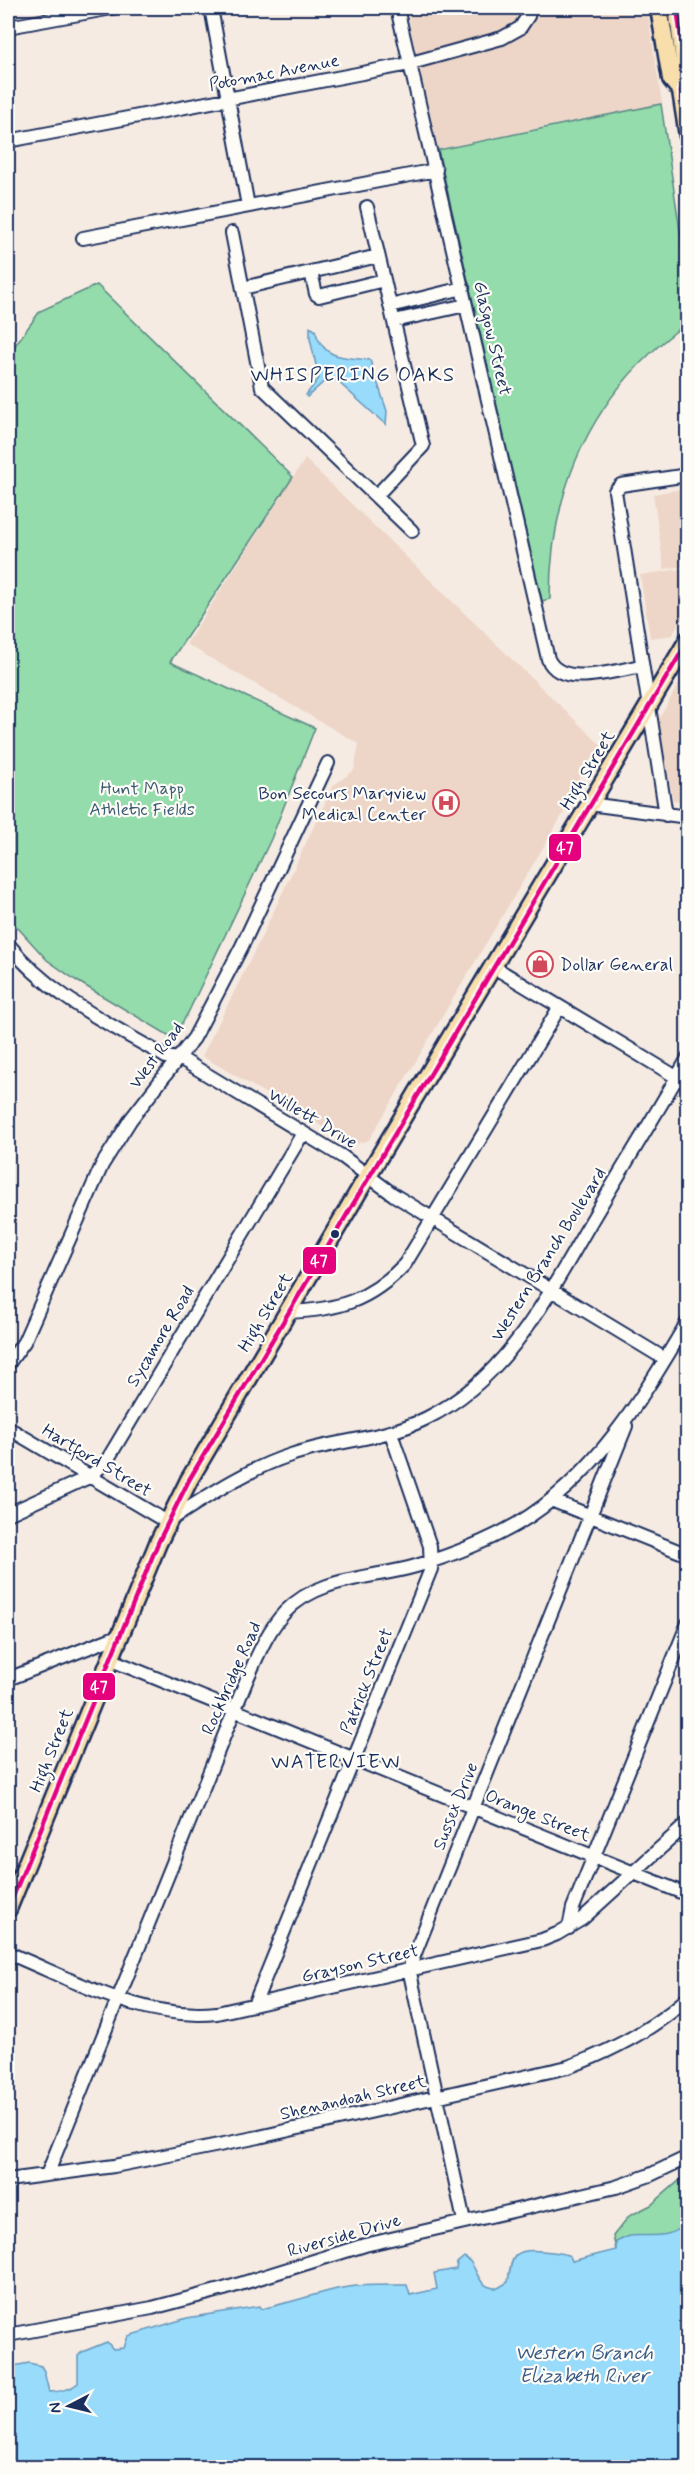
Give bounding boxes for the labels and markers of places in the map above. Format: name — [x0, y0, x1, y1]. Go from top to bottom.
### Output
place label: Bon Secours Maryview Medical Center — [258, 782, 427, 827]
hospital icon: Bon Secours Maryview Medical Center — [431, 788, 461, 818]
shop icon: Dollar General — [525, 949, 555, 979]
place label: Dollar General — [560, 953, 673, 977]
unlabelled marker — [329, 1228, 341, 1240]

